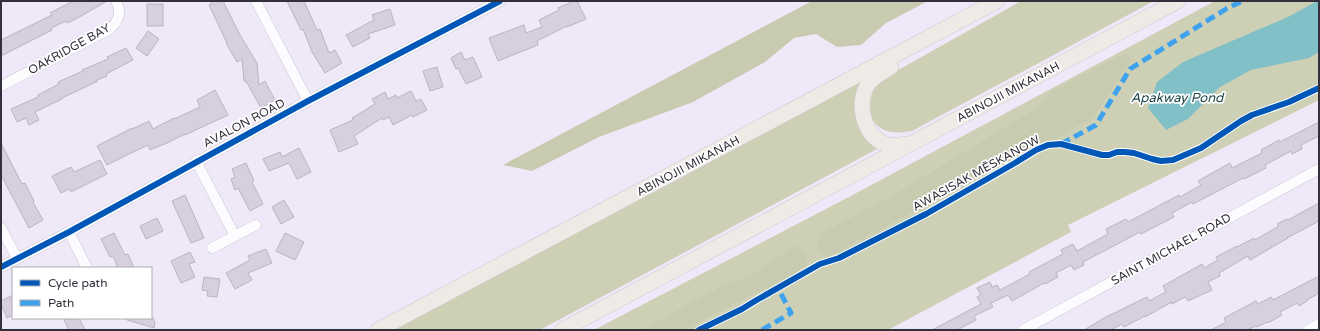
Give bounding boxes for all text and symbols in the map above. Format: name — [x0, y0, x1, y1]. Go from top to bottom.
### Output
street label: OAKRIDGE BAY — [26, 21, 113, 77]
street label: ABINOJII MIKANAH — [954, 59, 1062, 125]
water label: Apakway Pond — [1131, 90, 1225, 106]
street label: AVALON ROAD — [201, 96, 287, 150]
street label: AWASISAK MĒSKANOW — [910, 132, 1042, 214]
street label: ABINOJII MIKANAH — [634, 133, 742, 199]
street label: SAINT MICHAEL ROAD — [1109, 210, 1233, 288]
legend — [12, 267, 152, 319]
text: Cycle path — [48, 276, 107, 290]
text: Path — [48, 296, 74, 310]

